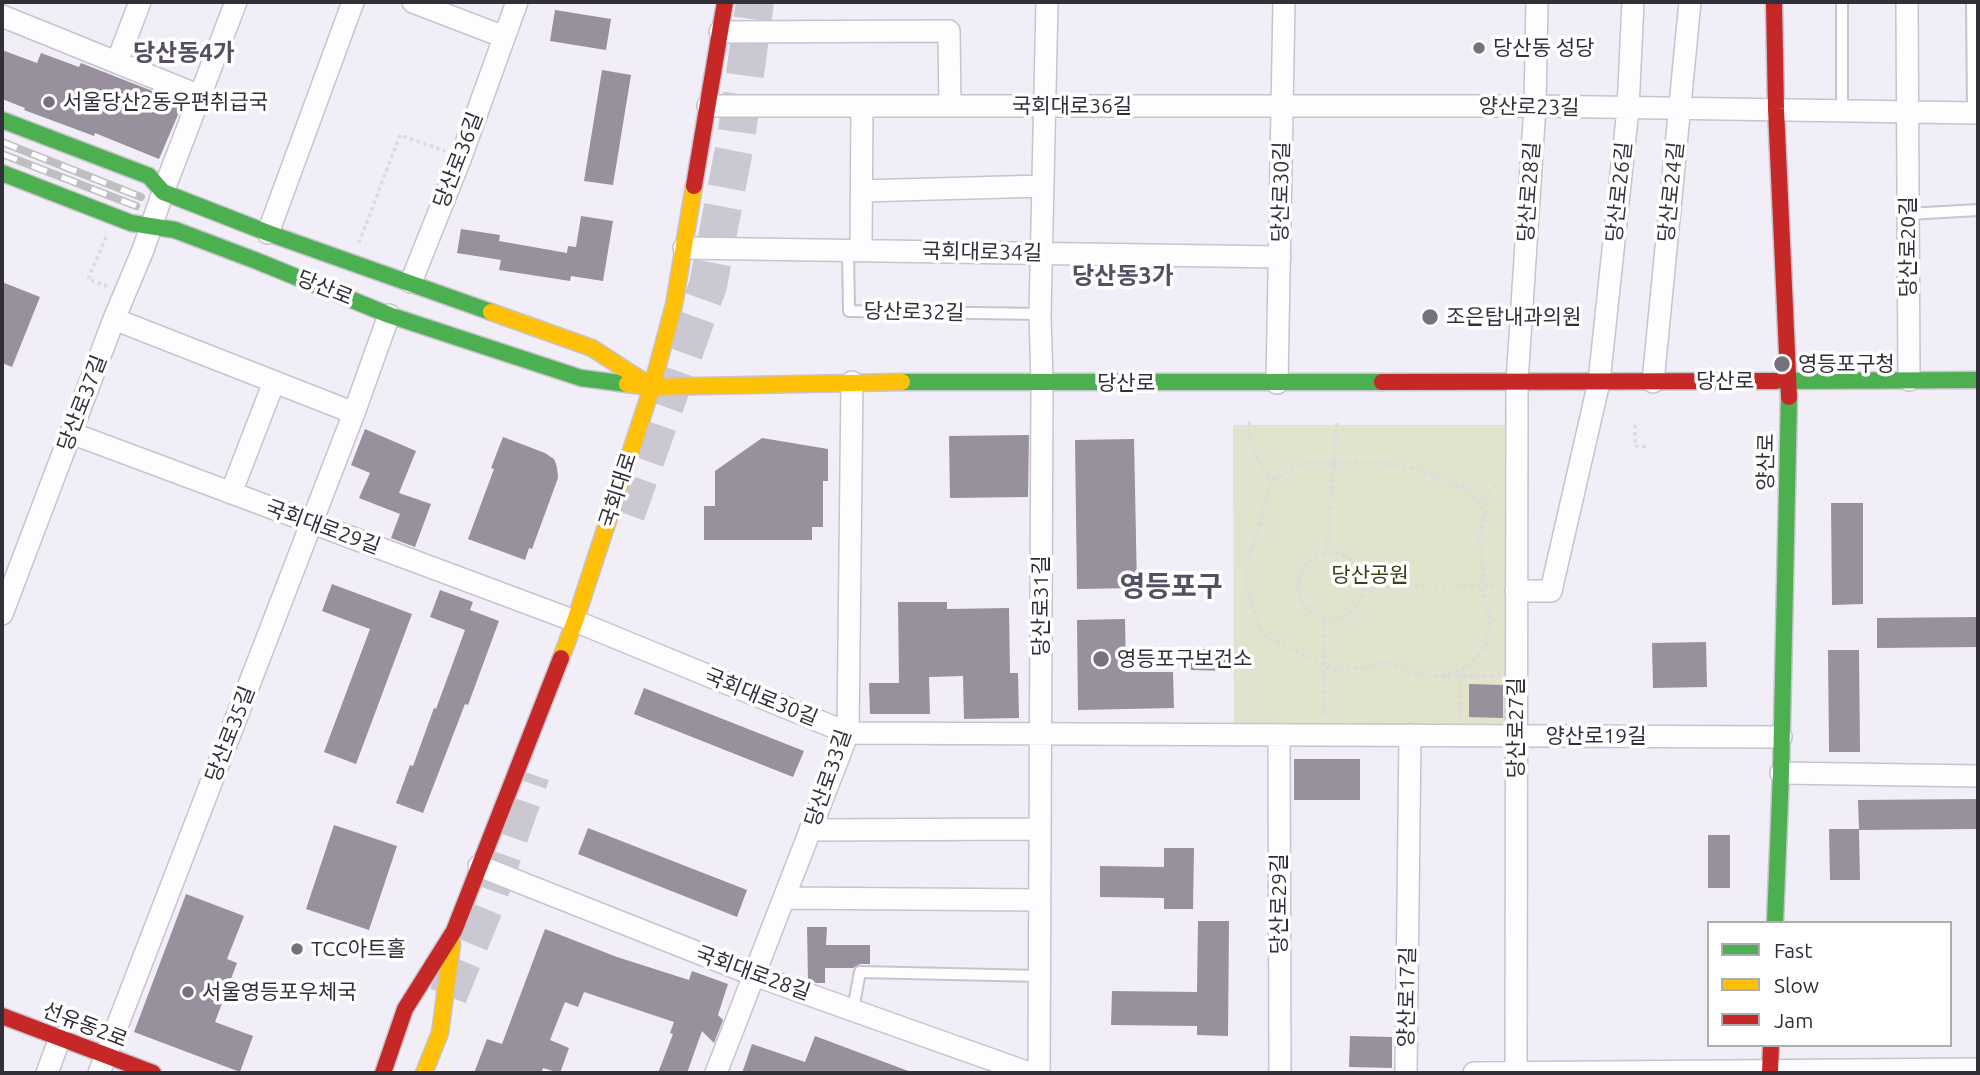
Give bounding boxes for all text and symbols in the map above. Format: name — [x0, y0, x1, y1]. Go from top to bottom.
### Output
place label: 당산동 성당 — [1493, 35, 1594, 61]
district label: 당산동4가 — [133, 39, 235, 67]
marker: 당산동 성당 — [1471, 40, 1487, 56]
place label: 서울당산2동우편취급국 — [63, 89, 268, 115]
street label: 국회대로36길 — [1012, 93, 1132, 119]
marker: 서울당산2동우편취급국 — [41, 94, 57, 110]
street label: 양산로23길 — [1478, 94, 1580, 120]
street label: 당산로36길 — [428, 108, 488, 212]
street label: 당산로26길 — [1601, 140, 1637, 244]
street label: 당산로24길 — [1653, 140, 1689, 244]
street label: 당산로30길 — [1268, 141, 1294, 243]
street label: 당산로28길 — [1513, 141, 1545, 243]
street label: 당산로20길 — [1895, 197, 1921, 297]
street label: 국회대로34길 — [922, 238, 1042, 266]
district label: 당산동3가 — [1072, 262, 1174, 290]
street label: 당산로 — [293, 265, 357, 311]
street label: 당산로32길 — [863, 299, 965, 325]
place label: 조은탑내과의원 — [1446, 304, 1581, 330]
marker: 조은탑내과의원 — [1420, 307, 1440, 327]
street label: 당산로37길 — [52, 351, 112, 455]
place label: 영등포구청 — [1798, 351, 1895, 377]
marker: 영등포구청 — [1772, 354, 1792, 374]
street label: 당산로 — [1696, 368, 1754, 394]
street label: 당산로 — [1097, 370, 1155, 396]
street label: 양산로 — [1753, 433, 1779, 491]
street label: 국회대로 — [594, 449, 642, 531]
street label: 국회대로29길 — [262, 495, 384, 559]
street label: 당산로31길 — [1028, 556, 1054, 656]
park label: 당산공원 — [1331, 562, 1409, 588]
district label: 영등포구 — [1119, 570, 1223, 604]
place label: 영등포구보건소 — [1117, 646, 1252, 672]
marker: 영등포구보건소 — [1091, 649, 1111, 669]
street label: 국회대로30길 — [701, 663, 821, 731]
street label: 당산로27길 — [1503, 678, 1529, 778]
street label: 당산로35길 — [200, 682, 260, 786]
street label: 양산로19길 — [1546, 723, 1646, 749]
street label: 당산로33길 — [800, 726, 856, 830]
street label: 당산로29길 — [1266, 854, 1292, 954]
legend — [1707, 921, 1952, 1047]
place label: TCC아트홀 — [311, 936, 406, 962]
text: Fast — [1774, 938, 1812, 962]
marker: TCC아트홀 — [289, 941, 305, 957]
street label: 국회대로28길 — [692, 941, 814, 1005]
street label: 양산로17길 — [1394, 946, 1420, 1048]
text: Slow — [1774, 973, 1819, 997]
place label: 서울영등포우체국 — [202, 979, 357, 1005]
marker: 서울영등포우체국 — [180, 984, 196, 1000]
street label: 선유동2로 — [39, 997, 131, 1053]
text: Jam — [1774, 1008, 1813, 1032]

